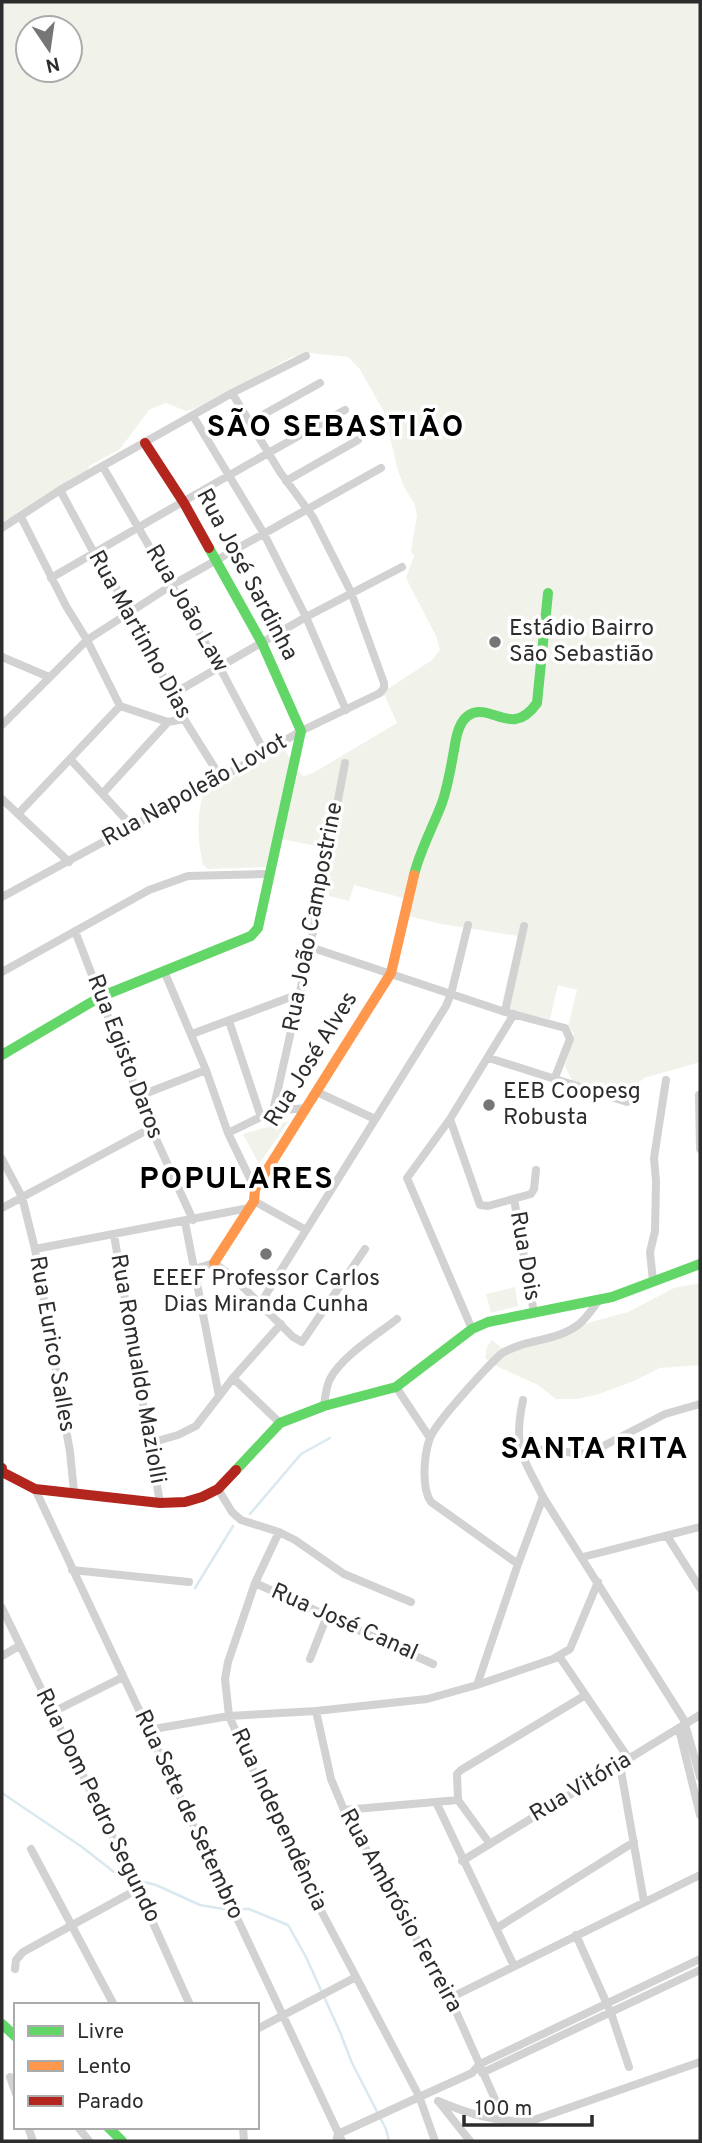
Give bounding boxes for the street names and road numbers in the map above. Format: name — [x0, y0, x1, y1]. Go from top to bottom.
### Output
street label: Rua José Sardinha — [188, 484, 304, 666]
street label: Rua João Law — [138, 540, 234, 678]
street label: Rua Martinho Dias — [81, 546, 197, 724]
street label: Rua Napoleão Lovot — [97, 728, 293, 854]
street label: Rua João Campostrine — [278, 800, 350, 1034]
street label: Rua Egisto Daros — [79, 971, 169, 1143]
street label: Rua José Alves — [259, 987, 365, 1133]
street label: Rua Dois — [502, 1209, 546, 1303]
street label: Rua Romualdo Maziolli — [102, 1252, 172, 1486]
street label: Rua Eurico Salles — [21, 1254, 81, 1434]
street label: Rua José Canal — [266, 1578, 422, 1668]
street label: Rua Dom Pedro Segundo — [28, 1684, 166, 1928]
street label: Rua Sete de Setembro — [127, 1706, 249, 1924]
street label: Rua Independência — [223, 1724, 333, 1916]
street label: Rua Vitória — [525, 1746, 637, 1830]
street label: Rua Ambrósio Ferreira — [332, 1804, 468, 2018]

